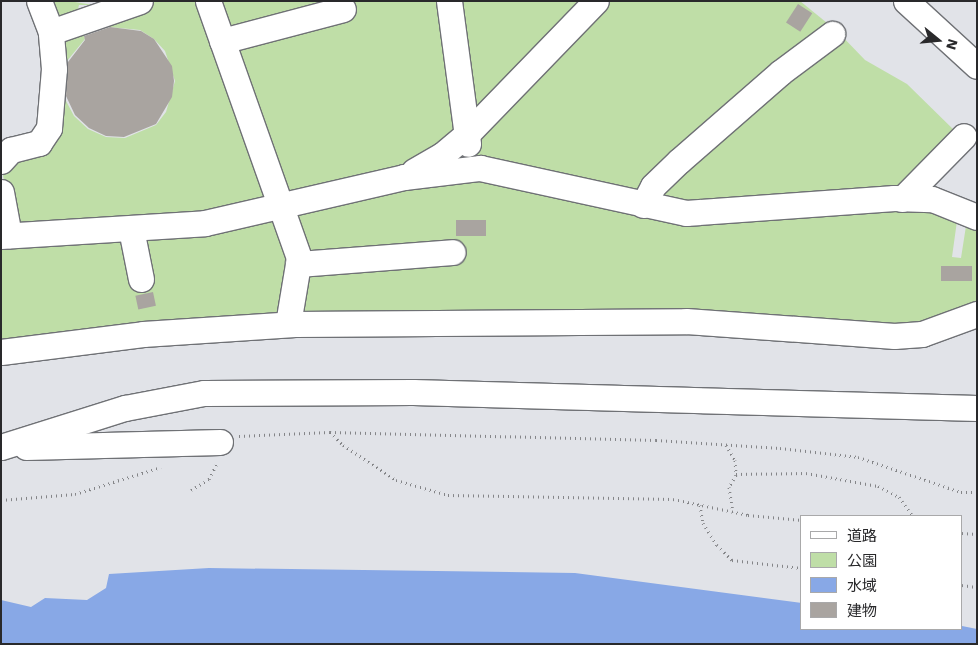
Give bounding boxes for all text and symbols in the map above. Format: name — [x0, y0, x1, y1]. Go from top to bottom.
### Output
north arrow — [913, 15, 963, 65]
text: N — [943, 37, 962, 52]
legend — [800, 515, 963, 630]
text: 道路 — [847, 527, 877, 545]
text: 公園 — [847, 552, 877, 570]
text: 水域 — [847, 577, 877, 595]
text: 建物 — [847, 602, 877, 620]

